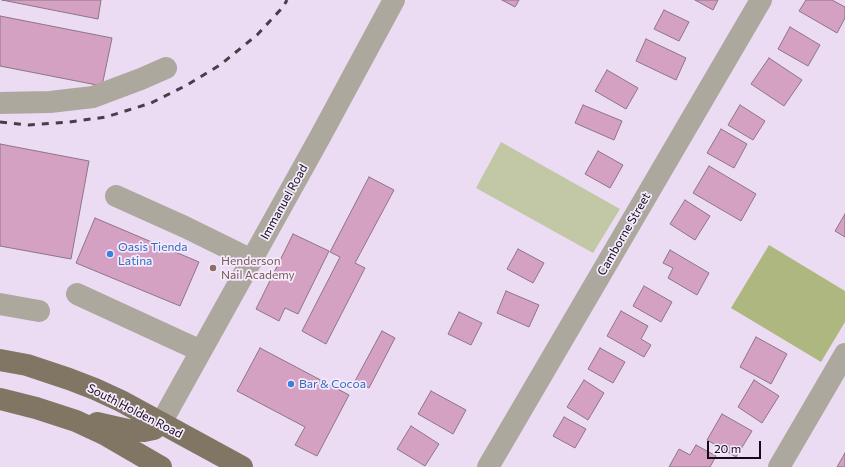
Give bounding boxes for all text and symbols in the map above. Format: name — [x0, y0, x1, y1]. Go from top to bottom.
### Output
street label: Immanuel Road — [257, 162, 311, 242]
street label: Camborne Street — [594, 190, 654, 278]
place label: Oasis Tienda Latina — [118, 240, 188, 268]
marker: Oasis Tienda Latina — [105, 249, 115, 259]
place label: Henderson Nail Academy — [221, 254, 295, 282]
marker: Henderson Nail Academy — [208, 263, 218, 273]
place label: Bar & Cocoa — [299, 377, 366, 391]
marker: Bar & Cocoa — [286, 379, 296, 389]
street label: South Holden Road — [85, 381, 185, 441]
scale bar — [709, 433, 763, 459]
text: 20 m — [714, 441, 741, 455]

